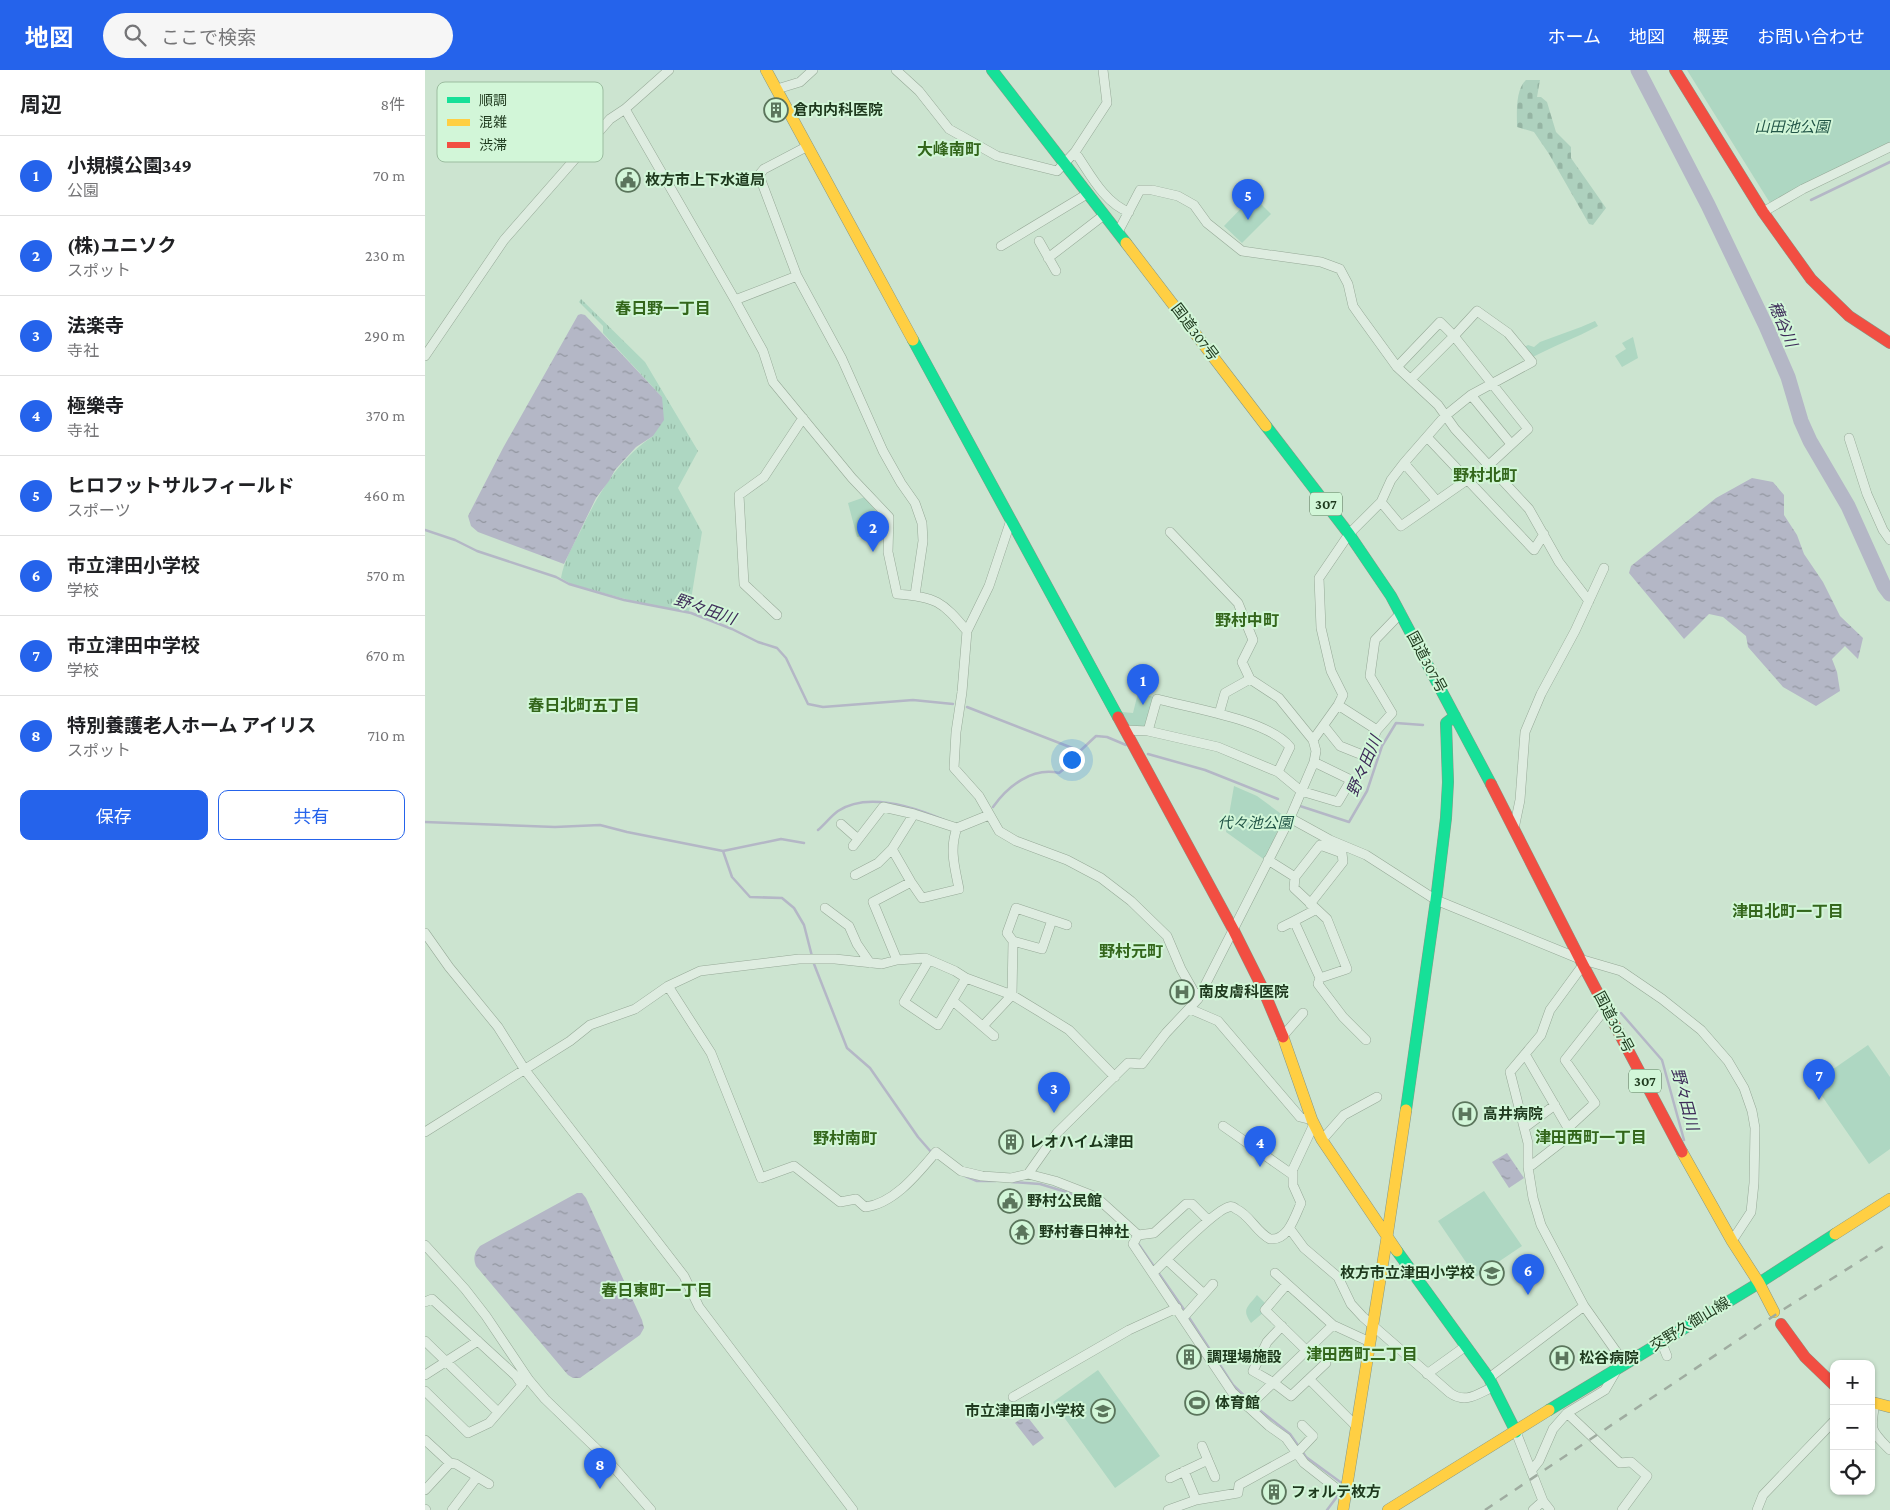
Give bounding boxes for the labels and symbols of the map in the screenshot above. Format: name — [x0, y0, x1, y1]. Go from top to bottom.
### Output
legend — [437, 82, 603, 162]
text: 順調 — [479, 92, 507, 108]
building icon: 倉内内科医院 — [763, 97, 789, 123]
place label: 倉内内科医院 — [793, 102, 883, 118]
text: 混雑 — [479, 114, 507, 130]
park label: 山田池公園 — [1754, 119, 1831, 135]
text: 渋滞 — [479, 137, 507, 153]
district label: 大峰南町 — [917, 140, 981, 158]
public building icon: 枚方市上下水道局 — [615, 167, 641, 193]
place label: 枚方市上下水道局 — [645, 172, 765, 188]
pin: 5 — [1232, 179, 1264, 220]
water label: 穂谷川 — [1766, 299, 1801, 351]
district label: 春日野一丁目 — [615, 300, 711, 317]
street label: 国道307号 — [1168, 300, 1222, 364]
district label: 野村北町 — [1453, 466, 1517, 484]
road number: 307 — [1310, 492, 1342, 516]
pin: 2 — [857, 511, 889, 552]
water label: 野々田川 — [672, 591, 740, 628]
district label: 野村中町 — [1215, 611, 1279, 629]
street label: 国道307号 — [1404, 629, 1450, 695]
pin: 1 — [1127, 664, 1159, 705]
district label: 春日北町五丁目 — [528, 697, 640, 714]
water label: 野々田川 — [1344, 731, 1385, 799]
your location — [1059, 747, 1085, 773]
park label: 代々池公園 — [1217, 815, 1294, 831]
district label: 津田北町一丁目 — [1732, 903, 1844, 920]
district label: 野村元町 — [1099, 942, 1163, 960]
hospital icon: 南皮膚科医院 — [1169, 979, 1195, 1005]
place label: 南皮膚科医院 — [1199, 984, 1289, 1000]
street label: 国道307号 — [1591, 989, 1637, 1055]
pin: 7 — [1803, 1059, 1835, 1100]
water label: 野々田川 — [1669, 1066, 1702, 1134]
road number: 307 — [1629, 1069, 1661, 1092]
pin: 3 — [1038, 1072, 1070, 1113]
hospital icon: 高井病院 — [1452, 1101, 1478, 1127]
place label: 高井病院 — [1483, 1105, 1543, 1122]
pin: 4 — [1244, 1126, 1276, 1167]
district label: 野村南町 — [813, 1129, 877, 1147]
building icon: レオハイム津田 — [998, 1129, 1024, 1155]
district label: 津田西町一丁目 — [1535, 1129, 1647, 1146]
place label: レオハイム津田 — [1029, 1134, 1133, 1150]
public building icon: 野村公民館 — [997, 1188, 1023, 1214]
place label: 野村公民館 — [1027, 1192, 1102, 1209]
temple icon: 野村春日神社 — [1009, 1219, 1035, 1245]
place label: 野村春日神社 — [1039, 1223, 1129, 1240]
pin: 6 — [1512, 1254, 1544, 1295]
school or university icon: 枚方市立津田小学校 — [1479, 1260, 1505, 1286]
place label: 枚方市立津田小学校 — [1340, 1265, 1475, 1281]
district label: 春日東町一丁目 — [601, 1282, 713, 1299]
street label: 交野久御山線 — [1647, 1294, 1733, 1354]
building icon: 調理場施設 — [1176, 1344, 1202, 1370]
hospital icon: 松谷病院 — [1549, 1345, 1575, 1371]
district label: 津田西町二丁目 — [1306, 1346, 1418, 1363]
place label: 調理場施設 — [1207, 1348, 1282, 1365]
place label: 松谷病院 — [1579, 1350, 1639, 1366]
sports icon: 体育館 — [1184, 1390, 1210, 1416]
place label: 体育館 — [1215, 1395, 1260, 1411]
school or university icon: 市立津田南小学校 — [1090, 1398, 1116, 1424]
place label: 市立津田南小学校 — [965, 1403, 1085, 1419]
pin: 8 — [584, 1448, 616, 1489]
building icon: フォルテ枚方 — [1261, 1479, 1287, 1505]
place label: フォルテ枚方 — [1291, 1484, 1381, 1500]

